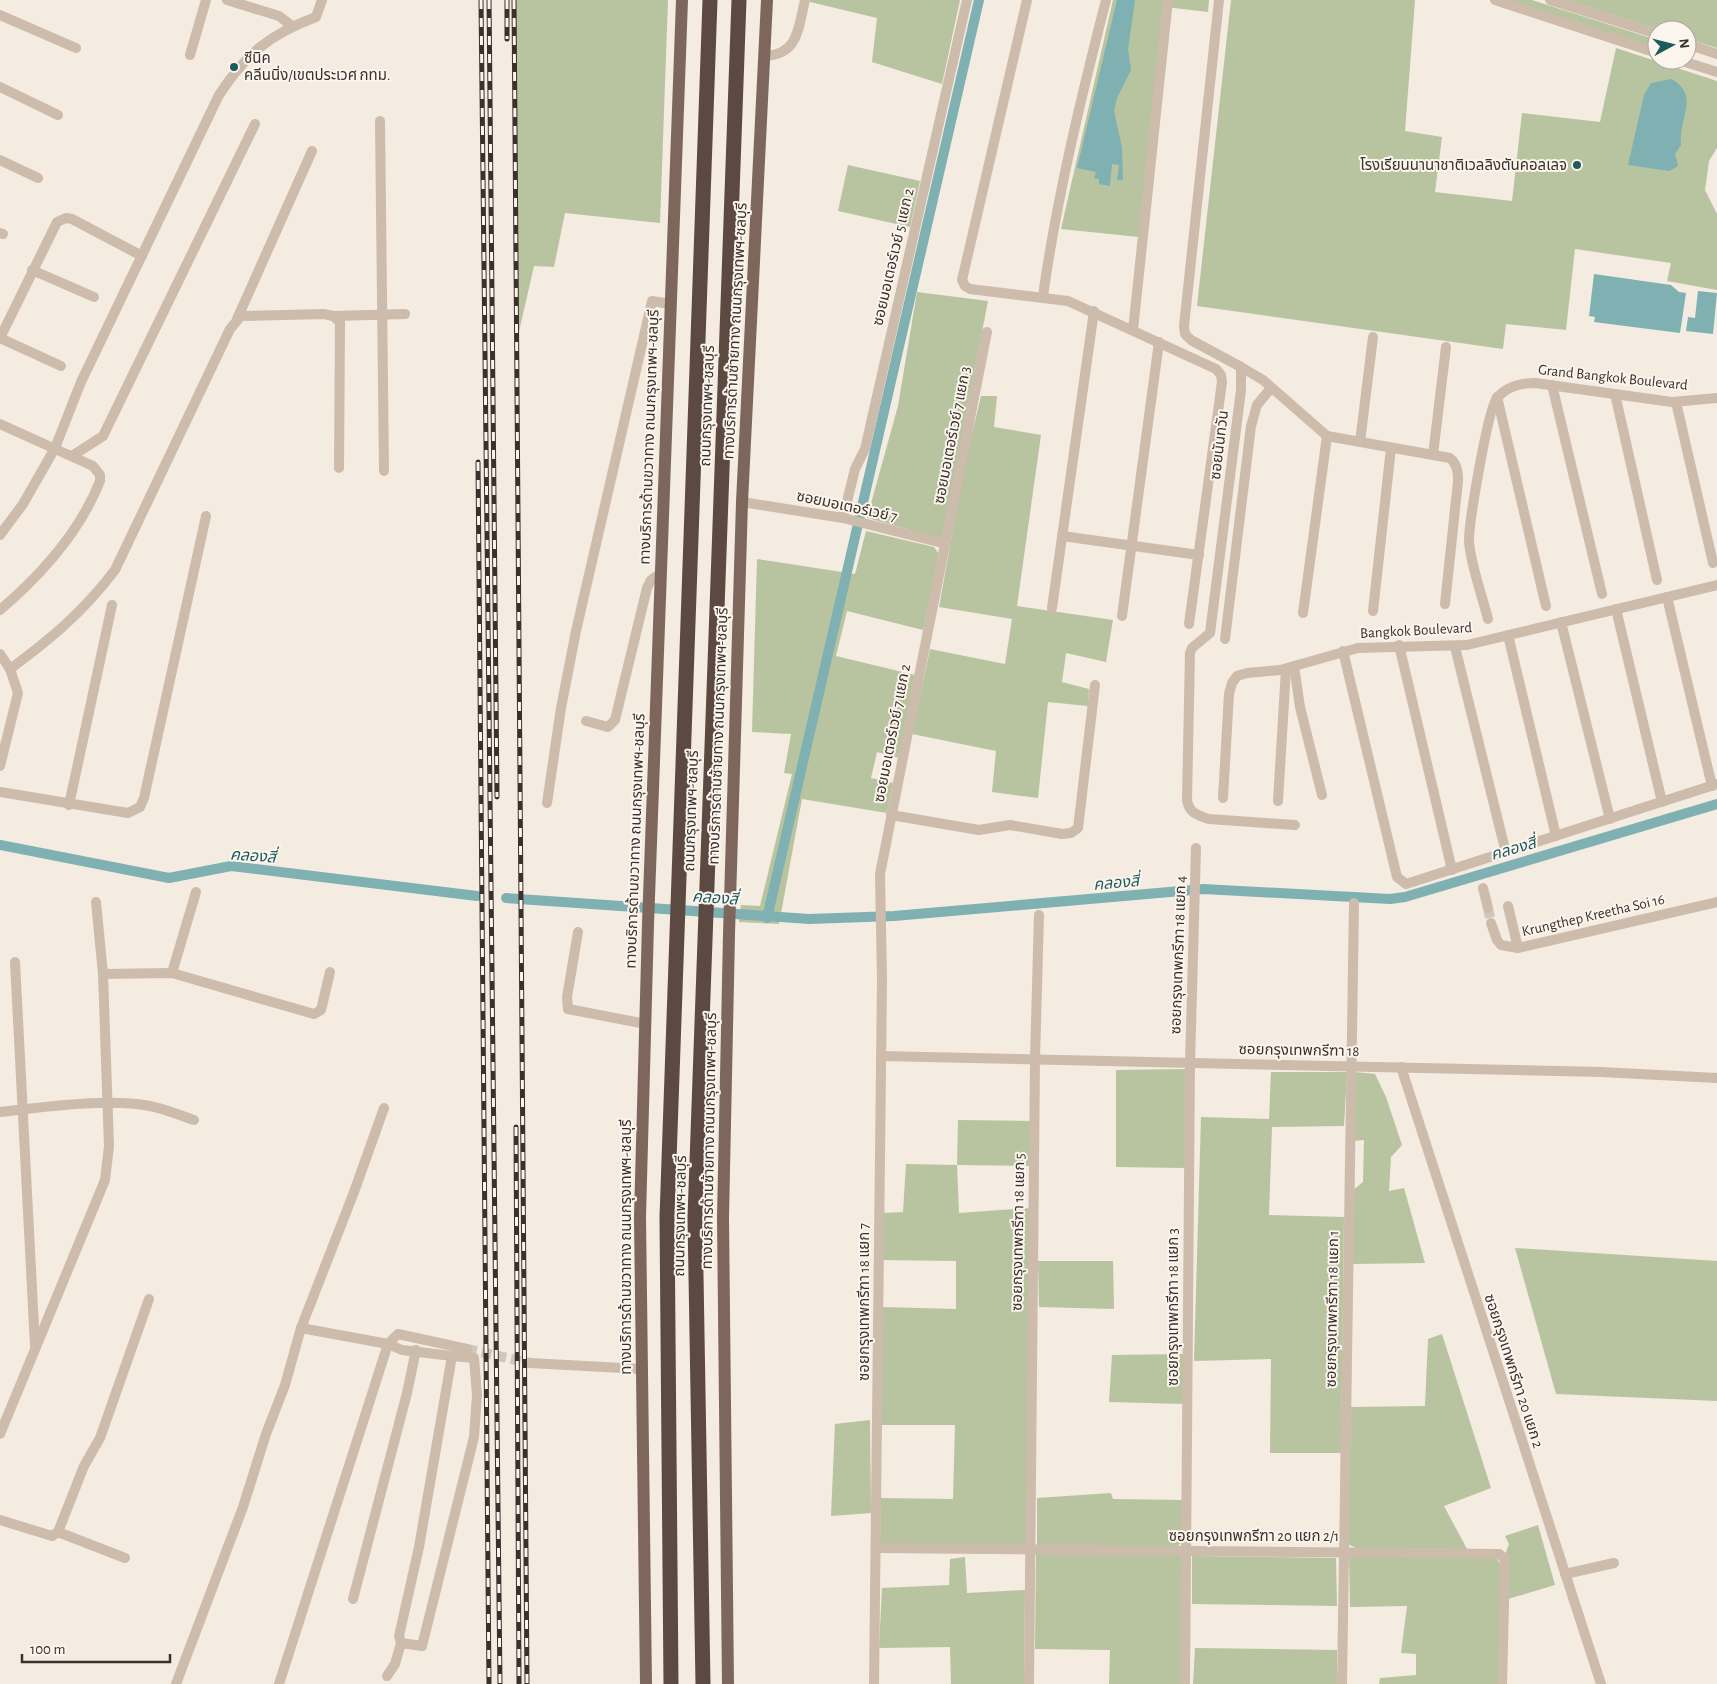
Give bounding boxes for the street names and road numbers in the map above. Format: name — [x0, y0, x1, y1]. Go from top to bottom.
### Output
street label: ซอยมอเตอร์เวย์ 5 แยก 2 — [870, 187, 917, 327]
street label: ทางบริการด้านซ้ายทาง ถนนกรุงเทพฯ-ชลบุรี — [720, 202, 751, 460]
street label: ทางบริการด้านขวาทาง ถนนกรุงเทพฯ-ชลบุรี — [637, 309, 662, 565]
street label: ถนนกรุงเทพฯ-ชลบุรี — [697, 345, 718, 467]
street label: Grand Bangkok Boulevard — [1537, 362, 1689, 393]
street label: ซอยมอเตอร์เวย์ 7 แยก 3 — [932, 365, 973, 505]
street label: ซอยนันทวัน — [1207, 409, 1231, 481]
street label: ซอยมอเตอร์เวย์ 7 — [795, 488, 899, 525]
street label: ทางบริการด้านซ้ายทาง ถนนกรุงเทพฯ-ชลบุรี — [706, 607, 731, 865]
street label: Bangkok Boulevard — [1360, 620, 1473, 641]
street label: ซอยมอเตอร์เวย์ 7 แยก 2 — [872, 663, 913, 803]
street label: ทางบริการด้านขวาทาง ถนนกรุงเทพฯ-ชลบุรี — [623, 713, 648, 969]
street label: ถนนกรุงเทพฯ-ชลบุรี — [681, 750, 702, 872]
street label: ซอยกรุงเทพกรีฑา 18 แยก 4 — [1167, 875, 1190, 1035]
street label: Krungthep Kreetha Soi 16 — [1520, 892, 1666, 939]
street label: ทางบริการด้านซ้ายทาง ถนนกรุงเทพฯ-ชลบุรี — [699, 1012, 720, 1270]
street label: ซอยกรุงเทพกรีฑา 18 — [1238, 1041, 1360, 1060]
street label: ทางบริการด้านขวาทาง ถนนกรุงเทพฯ-ชลบุรี — [618, 1119, 635, 1375]
street label: ซอยกรุงเทพกรีฑา 18 แยก 5 — [1009, 1153, 1028, 1311]
street label: ถนนกรุงเทพฯ-ชลบุรี — [671, 1155, 690, 1277]
street label: ซอยกรุงเทพกรีฑา 18 แยก 7 — [856, 1223, 873, 1381]
street label: ซอยกรุงเทพกรีฑา 18 แยก 3 — [1165, 1228, 1182, 1386]
street label: ซอยกรุงเทพกรีฑา 18 แยก 1 — [1323, 1230, 1342, 1388]
street label: ซอยกรุงเทพกรีฑา 20 แยก 2 — [1481, 1292, 1547, 1451]
street label: ซอยกรุงเทพกรีฑา 20 แยก 2/1 — [1169, 1528, 1339, 1545]

